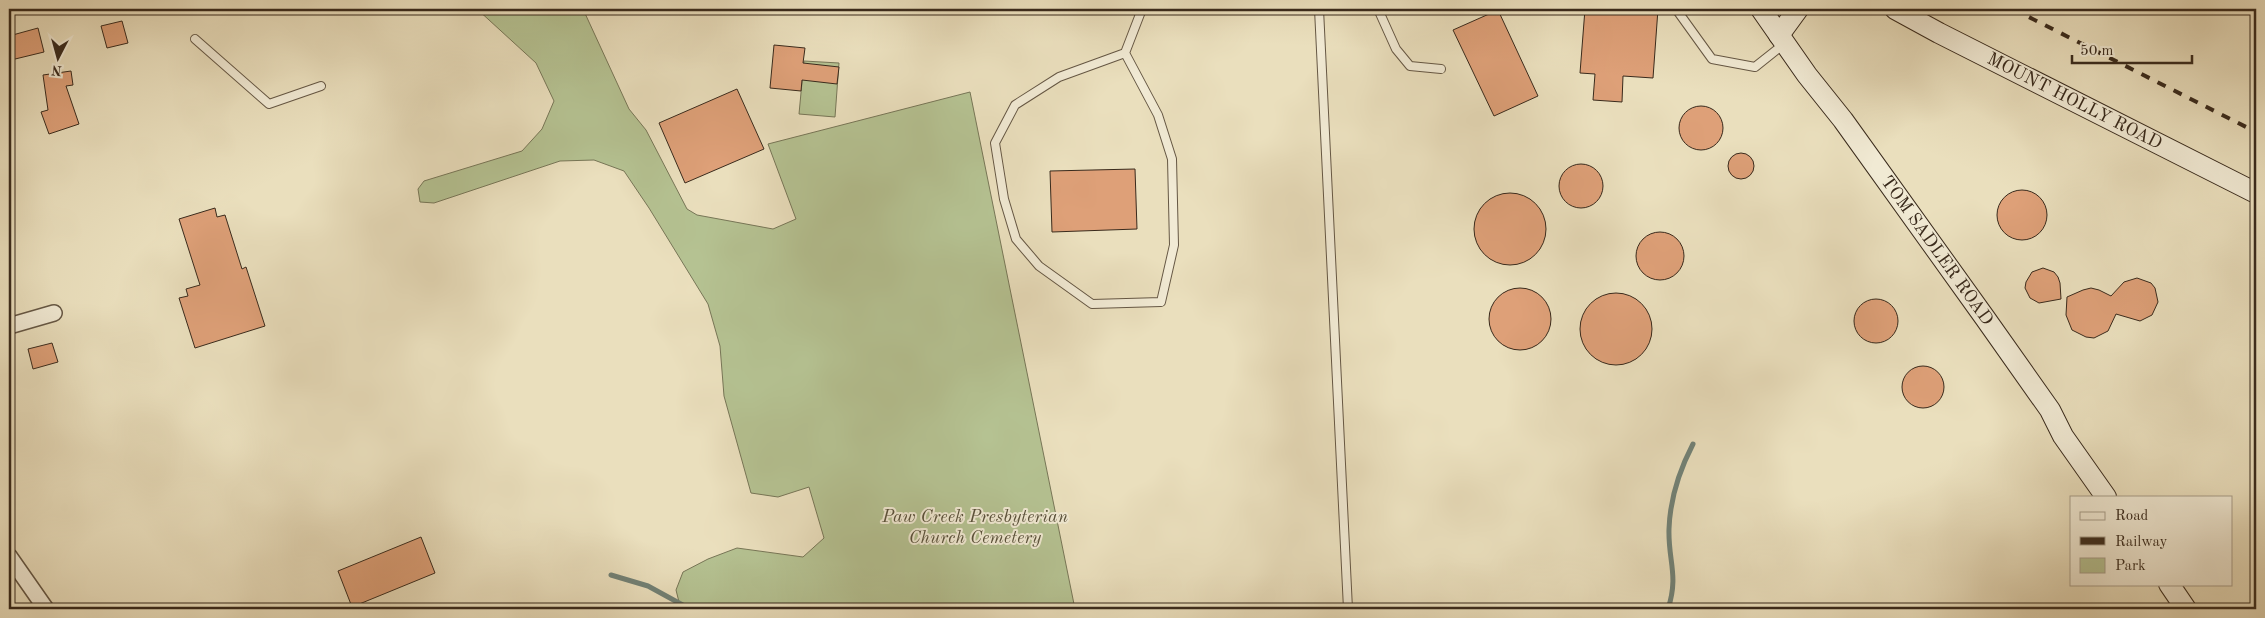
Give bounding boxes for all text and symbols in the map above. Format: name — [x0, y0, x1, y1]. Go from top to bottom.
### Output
north arrow — [32, 32, 82, 82]
scale bar — [2072, 32, 2192, 64]
text: 50 m — [2080, 44, 2114, 59]
street label: MOUNT HOLLY ROAD — [1984, 50, 2165, 153]
text: N — [50, 62, 63, 77]
street label: TOM SADLER ROAD — [1877, 173, 1996, 329]
legend — [2070, 496, 2232, 586]
park label: Paw Creek Presbyterian Church Cemetery — [881, 508, 1068, 547]
text: Road — [2115, 509, 2149, 524]
text: Railway — [2115, 535, 2168, 550]
text: Park — [2115, 559, 2146, 574]

